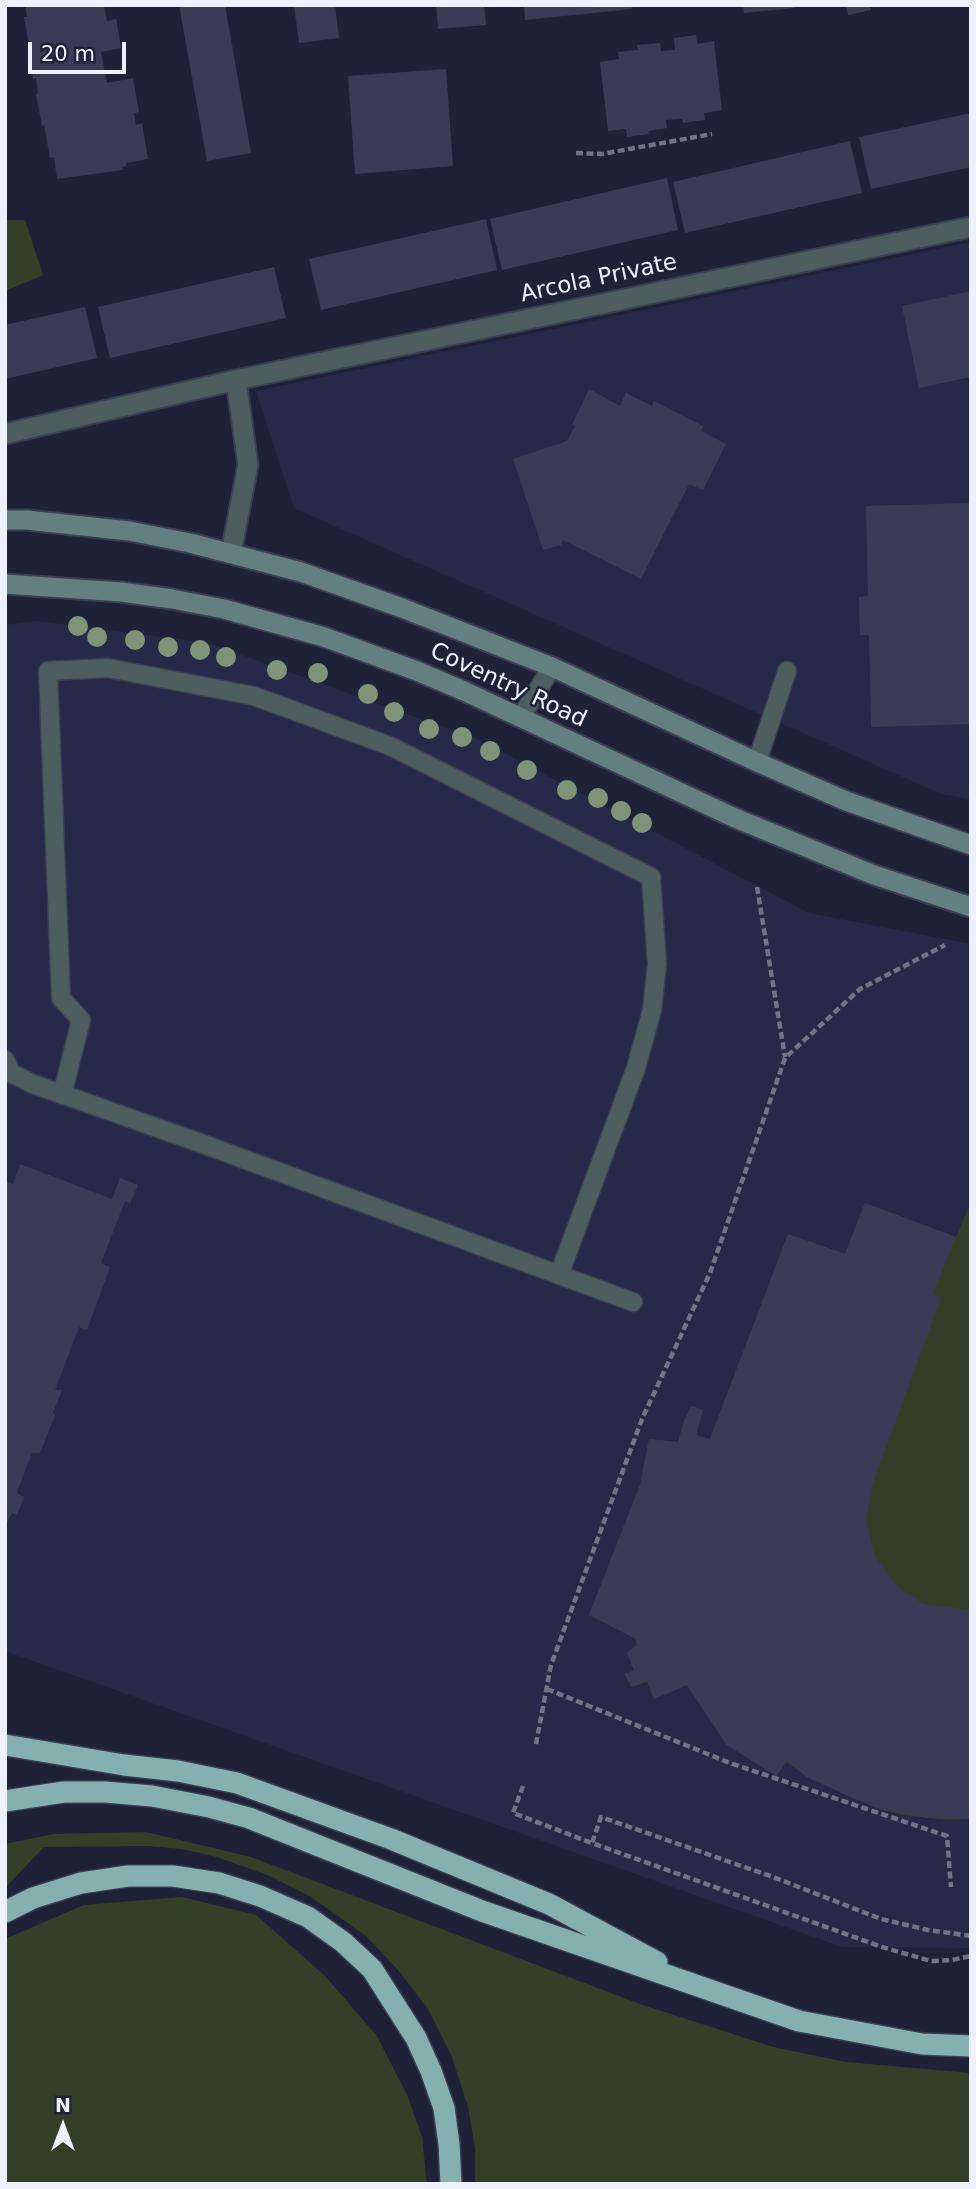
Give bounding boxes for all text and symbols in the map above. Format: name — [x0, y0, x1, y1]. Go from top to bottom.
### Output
scale bar — [32, 28, 130, 72]
text: 20 m — [41, 42, 95, 66]
street label: Arcola Private — [518, 249, 680, 309]
street label: Coventry Road — [425, 638, 591, 734]
north arrow — [28, 2091, 98, 2161]
text: N — [55, 2094, 71, 2116]

